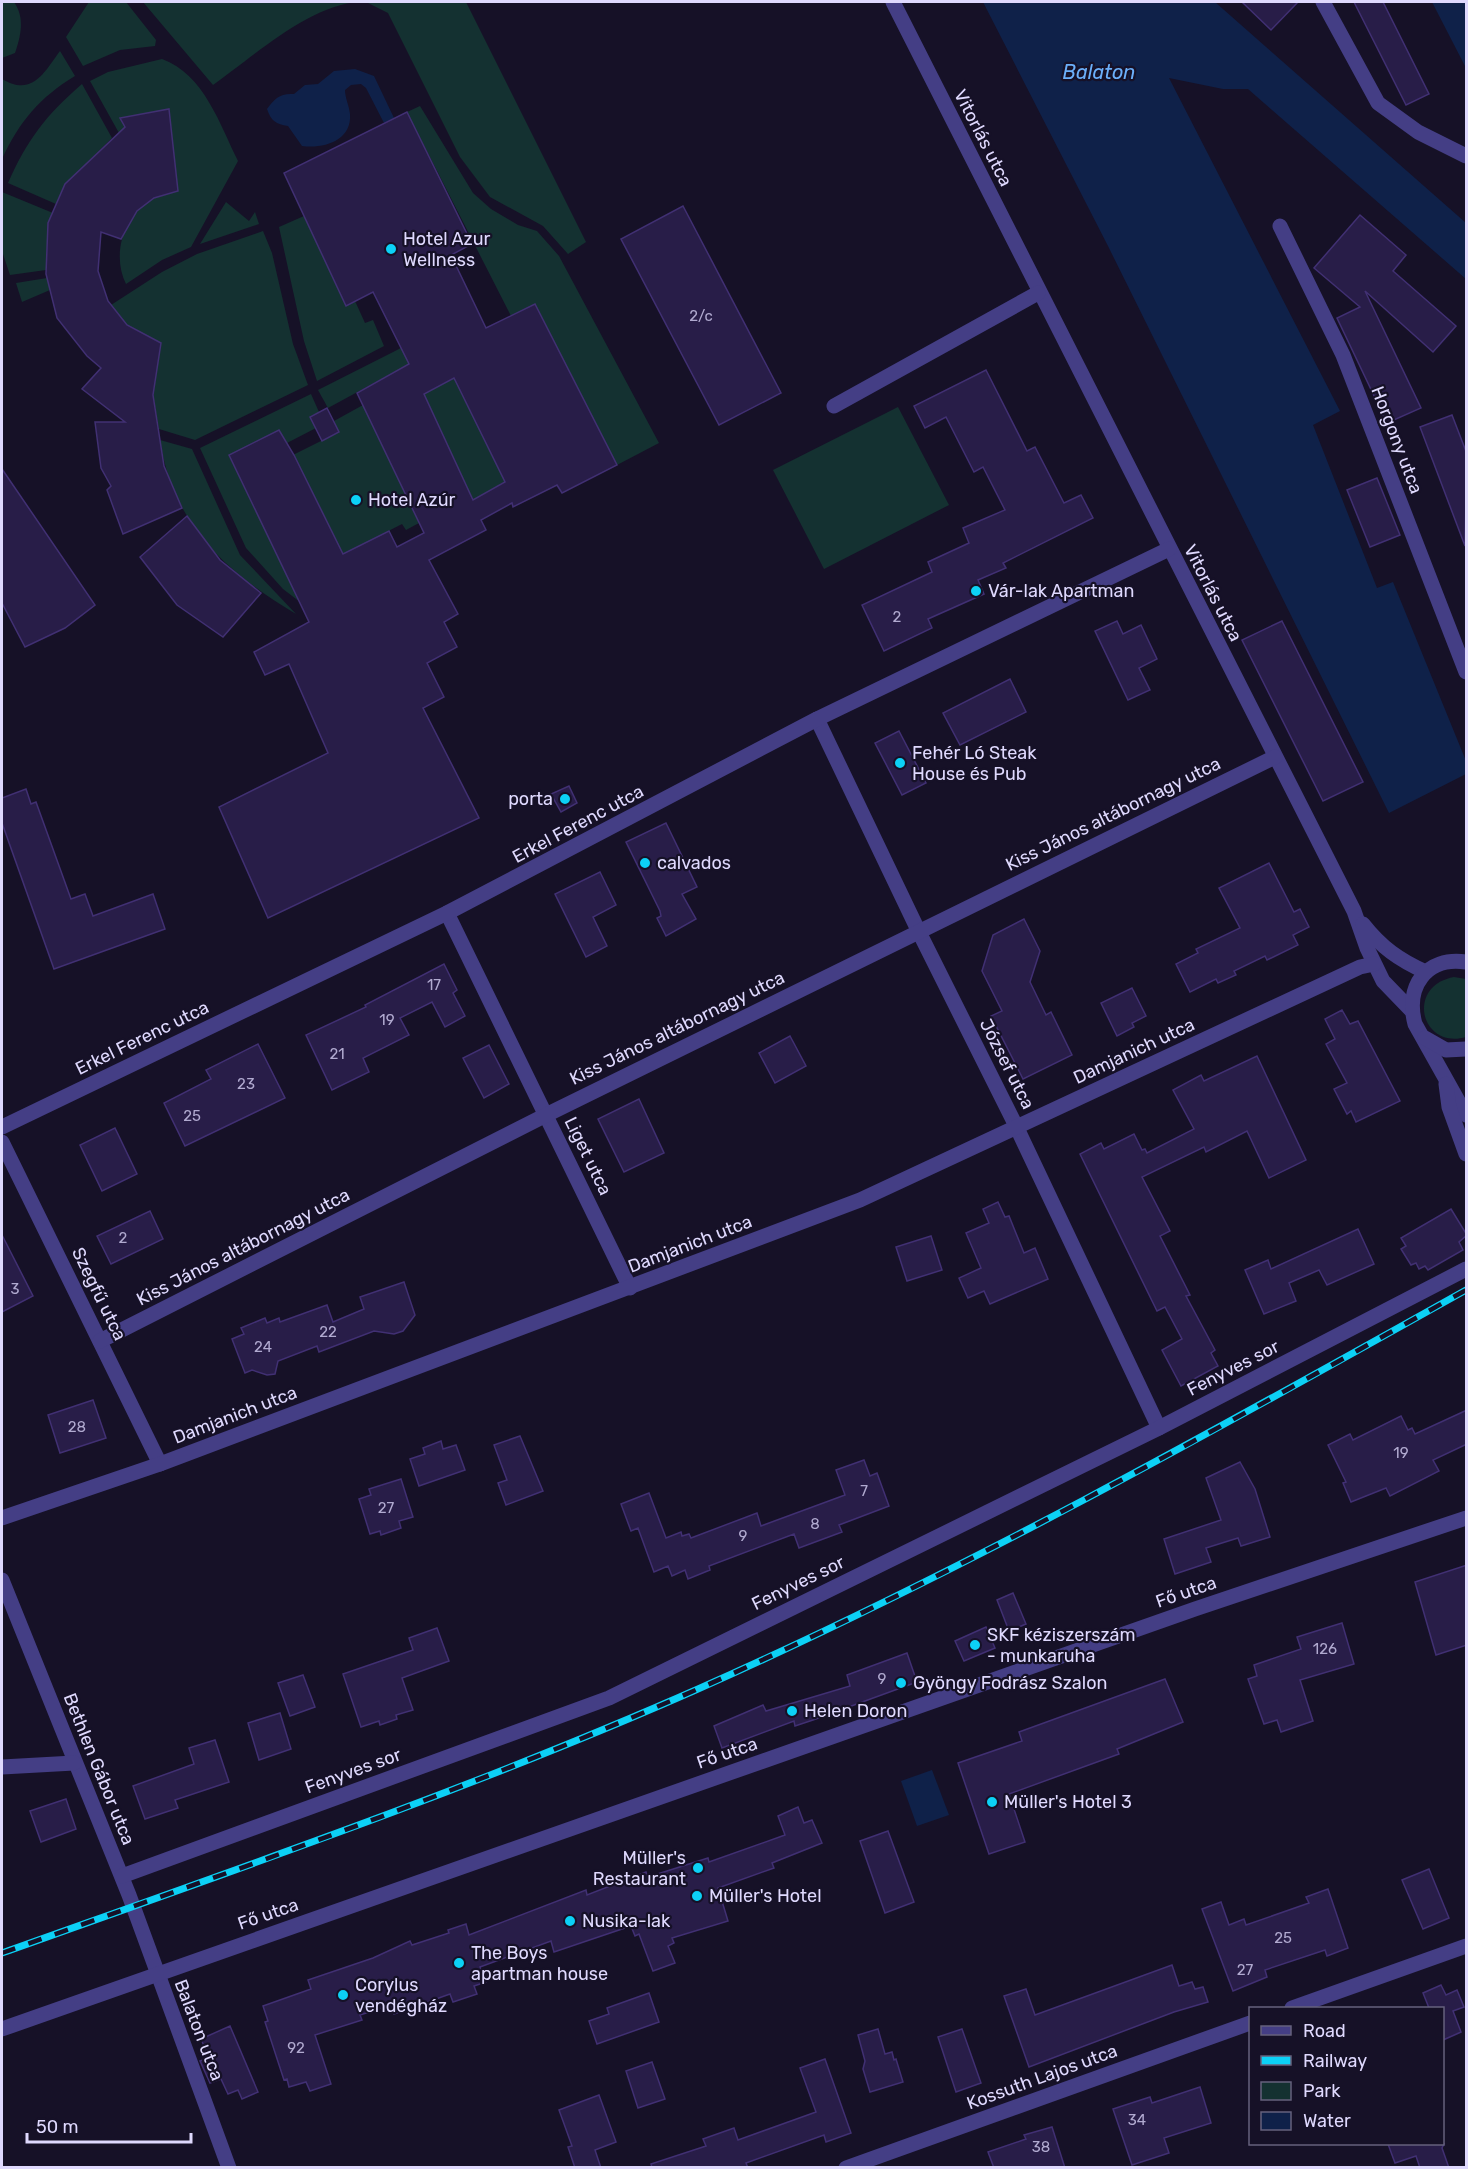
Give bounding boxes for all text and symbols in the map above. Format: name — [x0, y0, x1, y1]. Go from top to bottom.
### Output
water label: Balaton — [1063, 60, 1135, 84]
street label: Vitorlás utca — [949, 86, 1017, 190]
place label: Hotel Azur Wellness — [403, 228, 491, 271]
marker: Hotel Azur Wellness — [384, 242, 398, 256]
house number: 2/c — [689, 307, 713, 325]
street label: Horgony utca — [1366, 383, 1428, 497]
place label: Hotel Azúr — [368, 489, 456, 511]
marker: Hotel Azúr — [349, 493, 363, 507]
street label: Vitorlás utca — [1179, 541, 1247, 645]
place label: Vár-lak Apartman — [988, 580, 1134, 602]
marker: Vár-lak Apartman — [969, 584, 983, 598]
house number: 2 — [893, 608, 902, 626]
place label: Fehér Ló Steak House és Pub — [912, 742, 1037, 785]
street label: Kiss János altábornagy utca — [1002, 752, 1224, 876]
marker: Fehér Ló Steak House és Pub — [893, 756, 907, 770]
street label: Erkel Ferenc utca — [509, 780, 647, 868]
place label: porta — [508, 788, 553, 810]
marker: porta — [558, 792, 572, 806]
place label: calvados — [657, 852, 731, 874]
marker: calvados — [638, 856, 652, 870]
street label: Kiss János altábornagy utca — [566, 966, 788, 1090]
house number: 17 — [427, 976, 441, 994]
street label: Erkel Ferenc utca — [72, 996, 212, 1080]
house number: 19 — [379, 1011, 395, 1029]
street label: Damjanich utca — [1070, 1013, 1198, 1089]
street label: József utca — [975, 1015, 1039, 1113]
house number: 21 — [329, 1045, 345, 1063]
house number: 23 — [237, 1075, 255, 1093]
house number: 25 — [183, 1107, 201, 1125]
street label: Liget utca — [560, 1113, 616, 1199]
street label: Kiss János altábornagy utca — [133, 1184, 353, 1310]
street label: Damjanich utca — [625, 1210, 755, 1278]
house number: 2 — [119, 1229, 128, 1247]
street label: Szegfű utca — [67, 1244, 131, 1344]
house number: 3 — [10, 1280, 20, 1298]
house number: 22 — [319, 1323, 337, 1341]
street label: Fenyves sor — [1183, 1335, 1283, 1401]
house number: 24 — [254, 1338, 272, 1356]
street label: Damjanich utca — [170, 1381, 300, 1449]
house number: 28 — [68, 1418, 86, 1436]
house number: 19 — [1393, 1444, 1409, 1462]
house number: 7 — [860, 1482, 868, 1500]
house number: 27 — [378, 1499, 395, 1517]
house number: 8 — [810, 1515, 820, 1533]
house number: 9 — [739, 1527, 748, 1545]
street label: Fenyves sor — [748, 1551, 848, 1615]
street label: Fő utca — [1153, 1571, 1219, 1613]
place label: SKF kéziszerszám - munkaruha — [987, 1624, 1136, 1667]
marker: SKF kéziszerszám - munkaruha — [968, 1638, 982, 1652]
house number: 126 — [1313, 1640, 1337, 1658]
house number: 9 — [878, 1670, 887, 1688]
place label: Gyöngy Fodrász Szalon — [913, 1672, 1107, 1694]
marker: Gyöngy Fodrász Szalon — [894, 1676, 908, 1690]
street label: Bethlen Gábor utca — [59, 1690, 139, 1848]
place label: Helen Doron — [804, 1700, 907, 1722]
marker: Helen Doron — [785, 1704, 799, 1718]
street label: Fő utca — [694, 1732, 760, 1774]
street label: Fenyves sor — [302, 1743, 404, 1799]
place label: Müller's Hotel 3 — [1004, 1791, 1132, 1813]
marker: Müller's Hotel 3 — [985, 1795, 999, 1809]
place label: Müller's Restaurant — [593, 1847, 686, 1890]
marker: Müller's Restaurant — [691, 1861, 705, 1875]
place label: Müller's Hotel — [709, 1885, 822, 1907]
marker: Müller's Hotel — [690, 1889, 704, 1903]
street label: Fő utca — [235, 1893, 301, 1935]
place label: Nusika-lak — [582, 1910, 671, 1932]
marker: Nusika-lak — [563, 1914, 577, 1928]
house number: 25 — [1274, 1929, 1292, 1947]
place label: The Boys apartman house — [471, 1942, 608, 1985]
marker: The Boys apartman house — [452, 1956, 466, 1970]
house number: 27 — [1237, 1961, 1254, 1979]
place label: Corylus vendégház — [355, 1974, 447, 2017]
street label: Balaton utca — [170, 1976, 228, 2084]
marker: Corylus vendégház — [336, 1988, 350, 2002]
legend — [1249, 2007, 1444, 2145]
text: Road — [1303, 2020, 1346, 2042]
house number: 92 — [287, 2039, 305, 2057]
street label: Kossuth Lajos utca — [964, 2040, 1120, 2114]
text: Railway — [1303, 2050, 1367, 2072]
text: Park — [1303, 2080, 1341, 2102]
scale bar — [27, 2106, 190, 2144]
text: Water — [1303, 2110, 1351, 2132]
house number: 34 — [1128, 2111, 1146, 2129]
text: 50 m — [36, 2116, 79, 2138]
house number: 38 — [1032, 2138, 1050, 2156]

